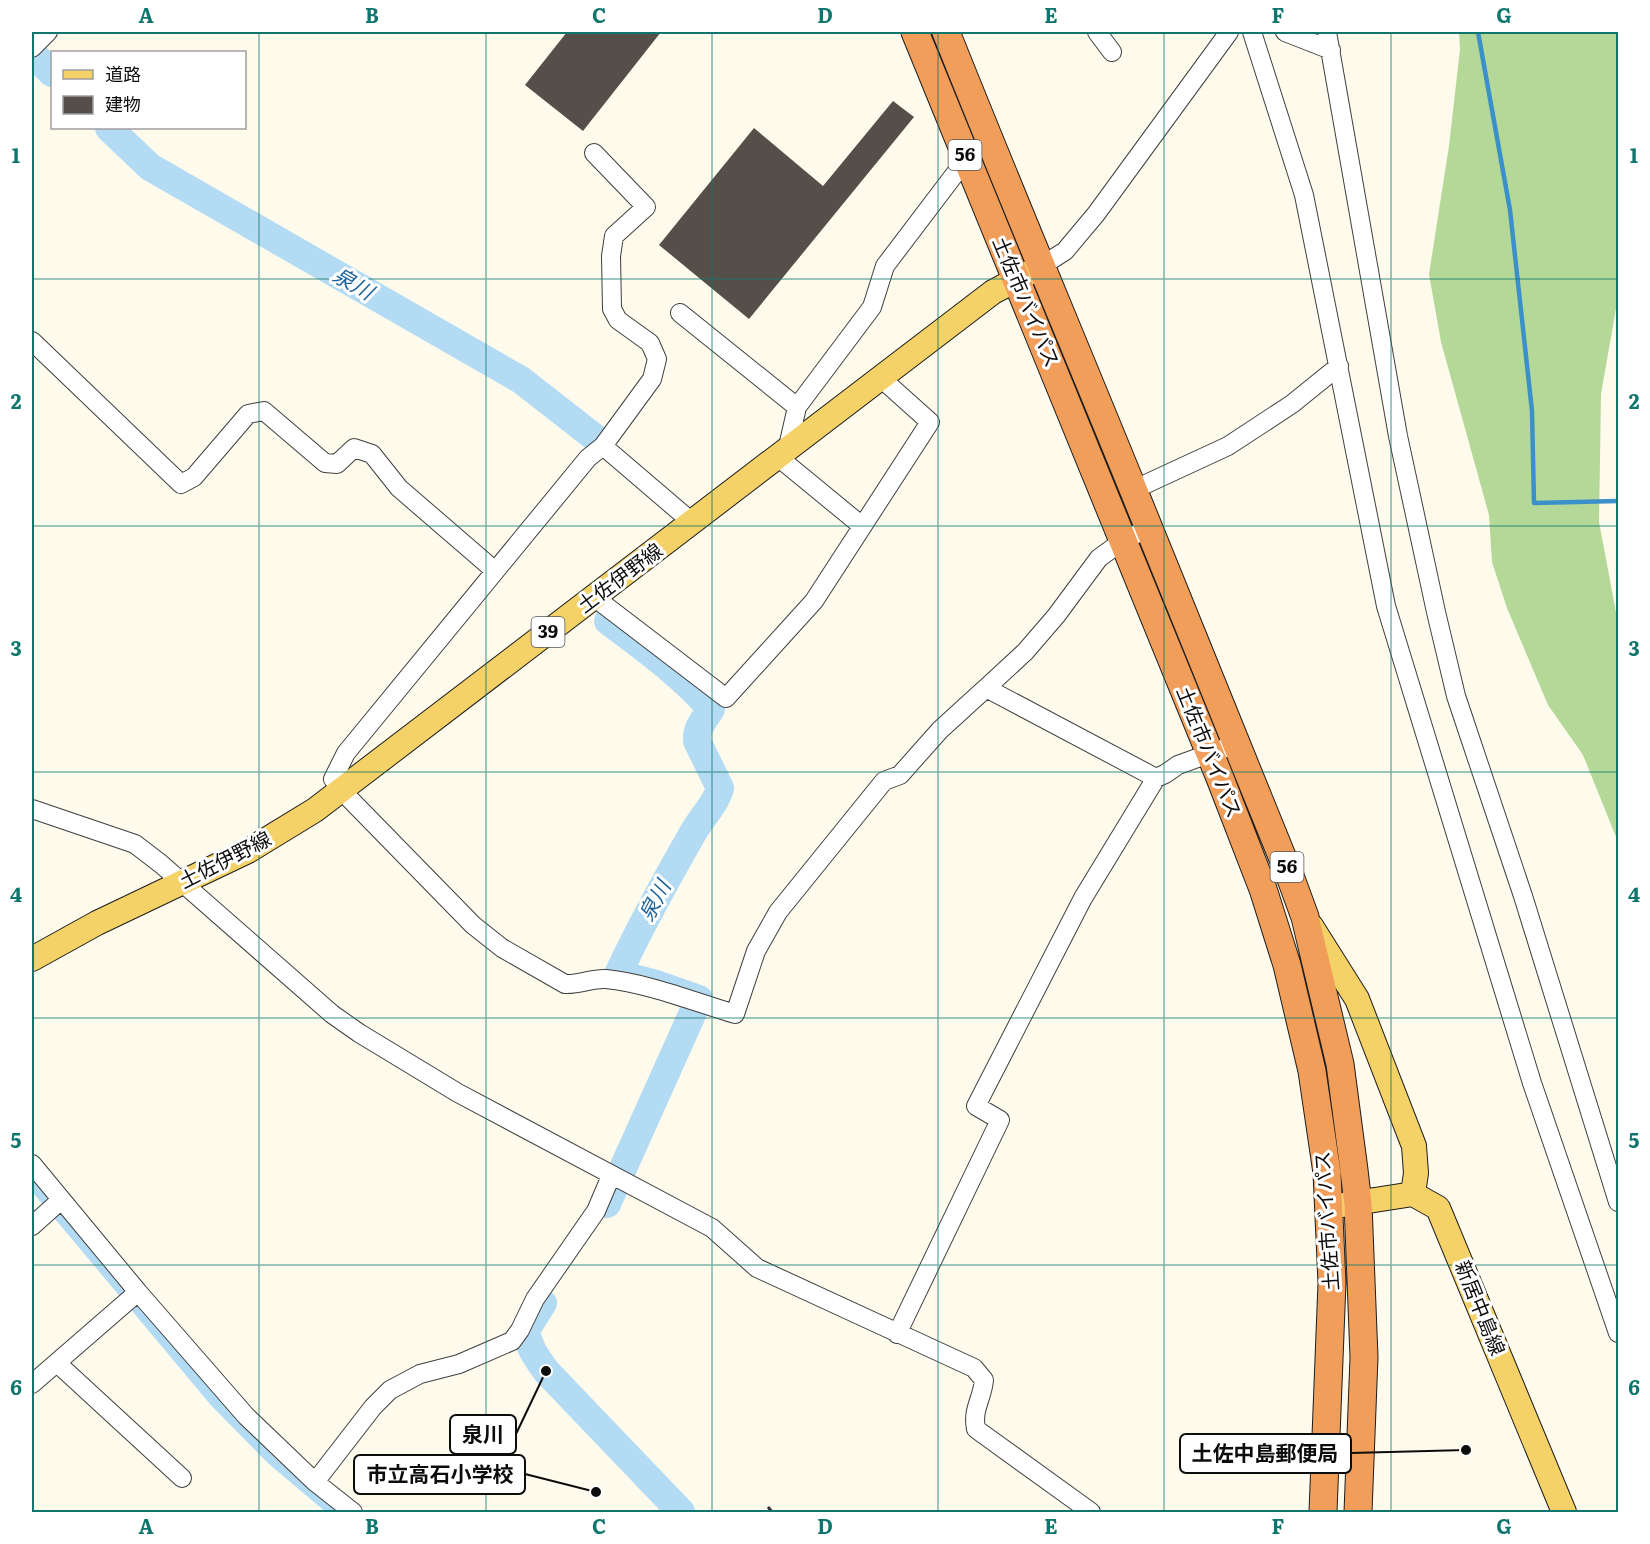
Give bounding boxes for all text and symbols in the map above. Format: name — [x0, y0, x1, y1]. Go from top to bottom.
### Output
text: A — [138, 0, 154, 29]
text: B — [365, 0, 379, 29]
text: C — [592, 0, 606, 29]
text: D — [817, 0, 833, 29]
text: E — [1044, 0, 1058, 29]
text: F — [1272, 0, 1285, 29]
text: G — [1496, 0, 1512, 29]
legend — [51, 51, 246, 129]
text: 道路 — [105, 60, 141, 87]
text: 建物 — [105, 90, 141, 117]
text: 1 — [12, 139, 20, 169]
text: 1 — [1630, 139, 1638, 169]
road number: 56 — [948, 140, 982, 170]
street label: 土佐市バイパス — [987, 231, 1069, 371]
water label: 泉川 — [328, 258, 382, 307]
text: 2 — [11, 385, 22, 415]
text: 2 — [1629, 385, 1640, 415]
street label: 土佐伊野線 — [570, 534, 668, 618]
road number: 39 — [532, 617, 564, 647]
text: 3 — [10, 632, 22, 662]
text: 3 — [1628, 632, 1640, 662]
street label: 土佐市バイパス — [1171, 681, 1251, 822]
street label: 土佐伊野線 — [173, 822, 275, 894]
road number: 56 — [1270, 852, 1304, 882]
water label: 泉川 — [629, 872, 677, 926]
text: 4 — [10, 878, 22, 908]
text: 4 — [1628, 878, 1640, 908]
text: 5 — [11, 1124, 22, 1154]
text: 5 — [1629, 1124, 1640, 1154]
street label: 土佐市バイパス — [1305, 1150, 1345, 1292]
street label: 新居中島線 — [1449, 1255, 1514, 1359]
text: 6 — [10, 1371, 22, 1401]
text: 6 — [1628, 1371, 1640, 1401]
callout: 泉川 — [450, 1415, 516, 1454]
text: 泉川 — [462, 1417, 504, 1448]
callout: 土佐中島郵便局 — [1180, 1434, 1351, 1473]
text: 土佐中島郵便局 — [1192, 1436, 1339, 1467]
callout: 市立高石小学校 — [354, 1455, 525, 1494]
text: 市立高石小学校 — [367, 1457, 514, 1488]
text: A — [138, 1510, 154, 1540]
text: B — [365, 1510, 379, 1540]
text: C — [592, 1510, 606, 1540]
text: D — [817, 1510, 833, 1540]
text: E — [1044, 1510, 1058, 1540]
text: F — [1272, 1510, 1285, 1540]
text: G — [1496, 1510, 1512, 1540]

